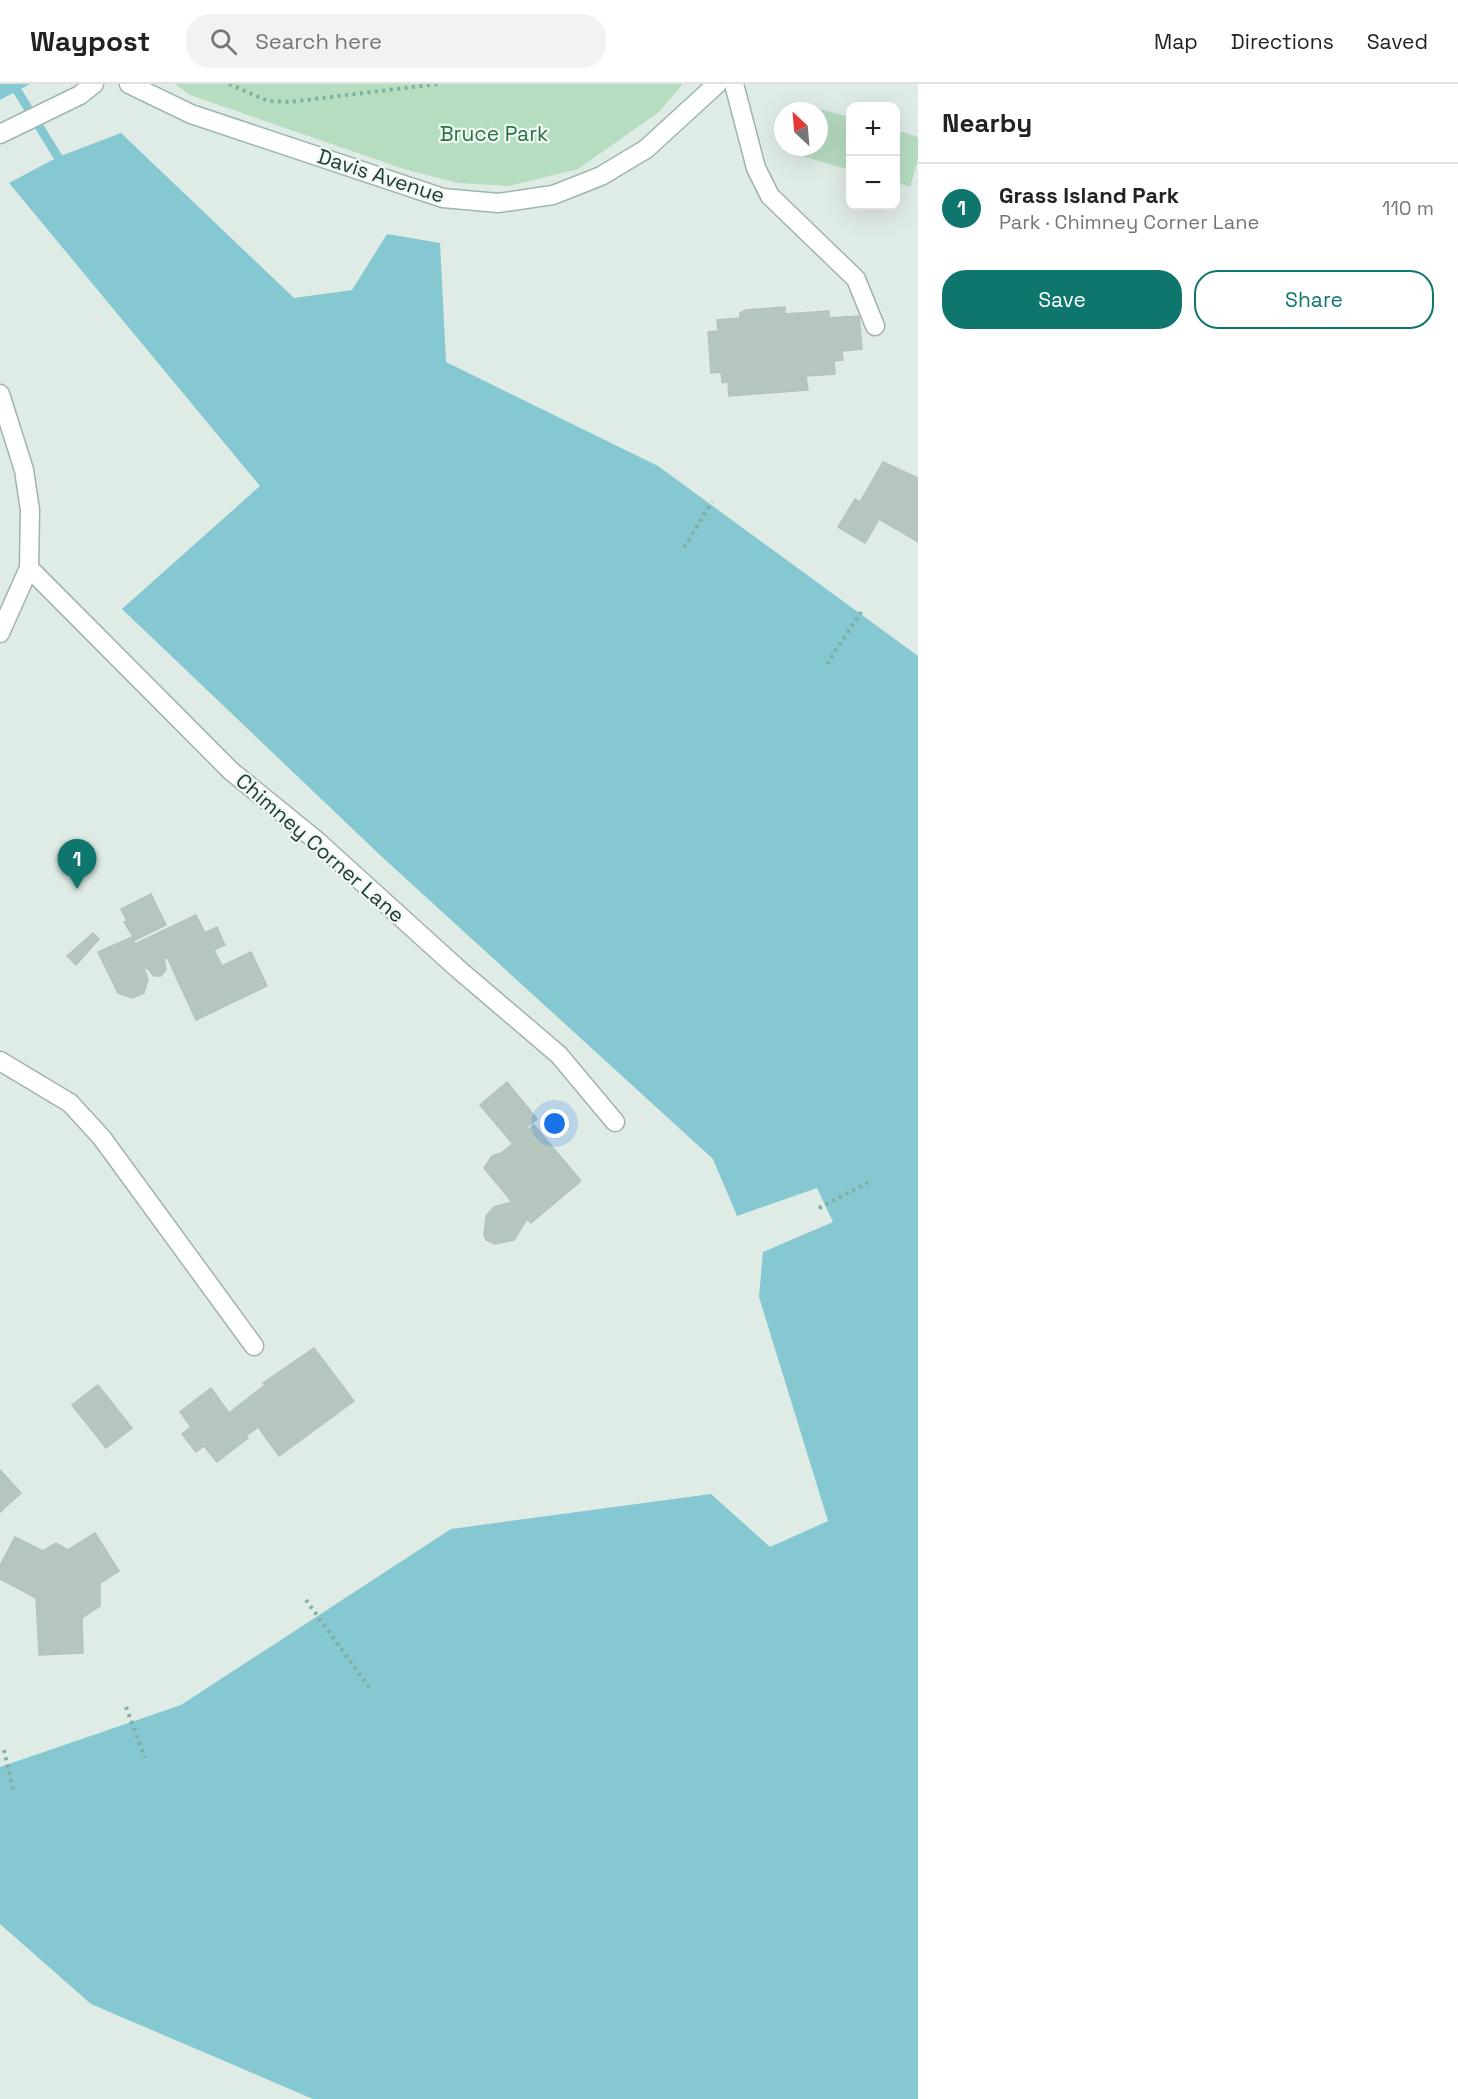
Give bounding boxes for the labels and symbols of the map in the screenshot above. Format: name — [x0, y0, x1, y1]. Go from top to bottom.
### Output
north arrow — [774, 102, 828, 156]
park label: Bruce Park — [440, 120, 548, 147]
street label: Davis Avenue — [314, 142, 448, 209]
street label: Chimney Corner Lane — [230, 767, 410, 928]
pin: 1 — [58, 840, 97, 889]
your location — [540, 1109, 569, 1138]

